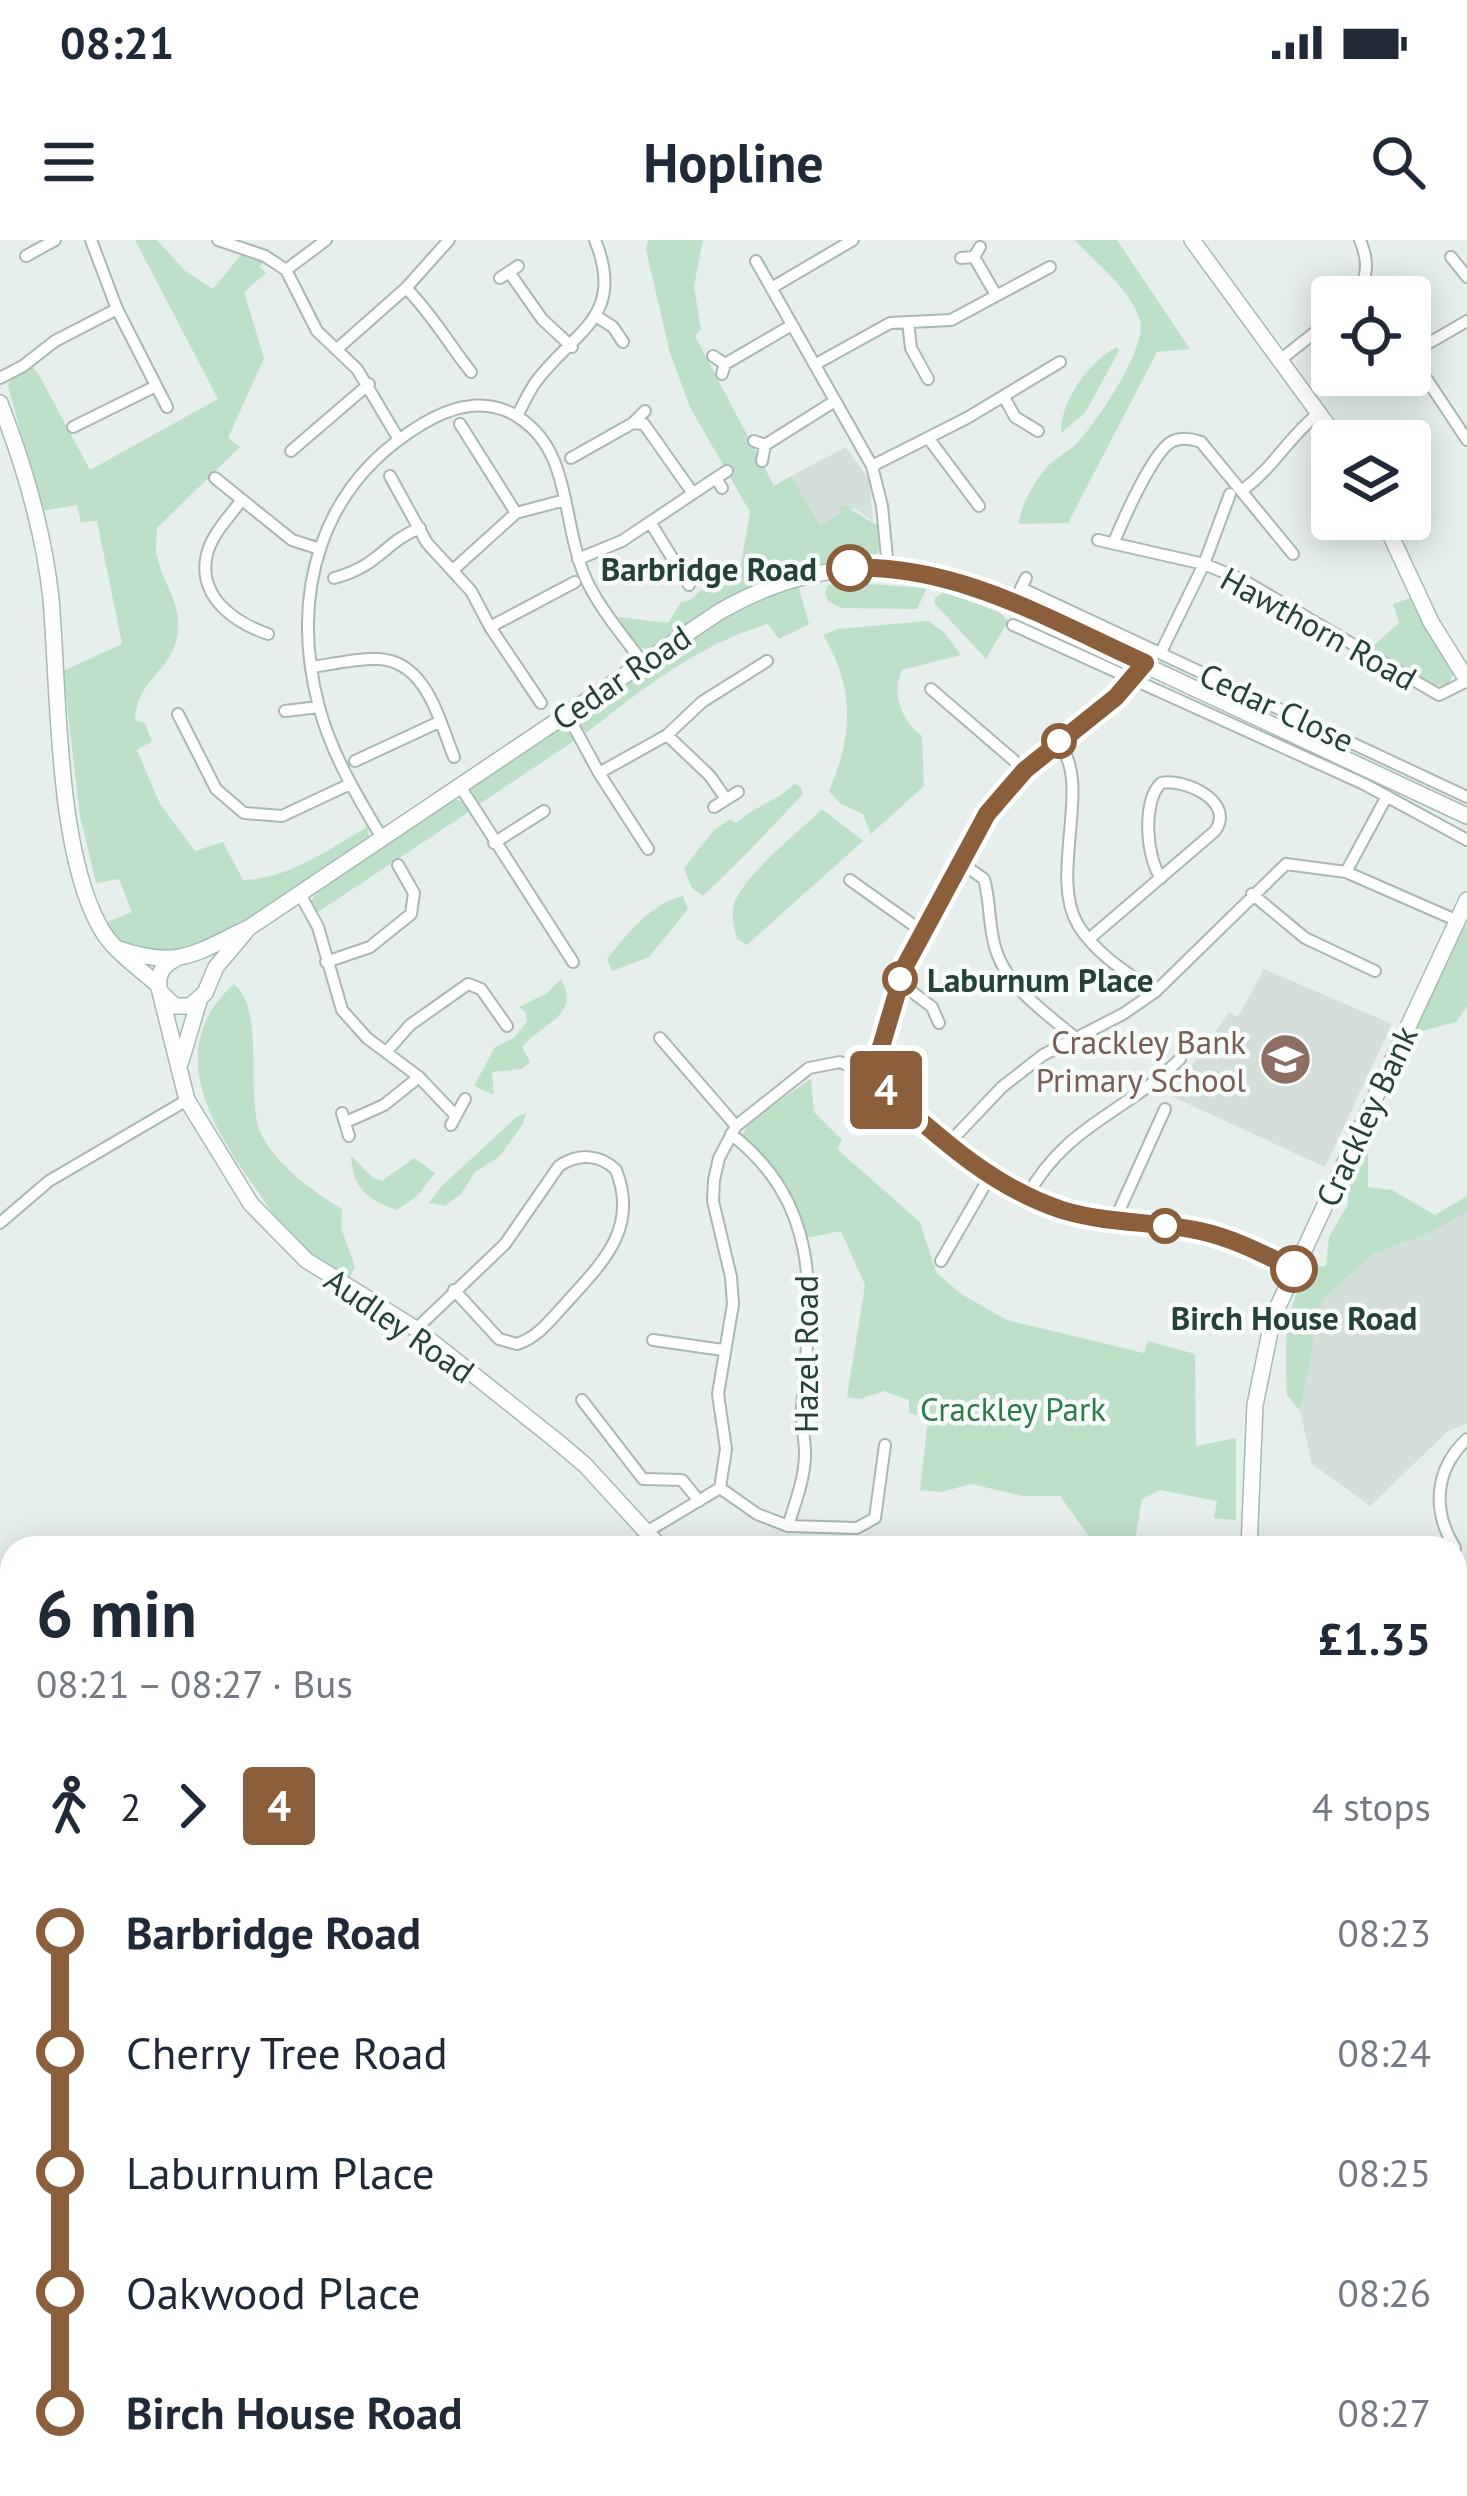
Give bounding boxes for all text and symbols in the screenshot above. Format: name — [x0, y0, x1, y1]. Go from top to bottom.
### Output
text: 08:21 — [60, 13, 174, 71]
text: Hopline — [643, 127, 824, 197]
icon: menu — [36, 129, 102, 195]
icon: search — [1365, 129, 1431, 195]
map controls — [1311, 276, 1431, 540]
button: locate — [1311, 276, 1431, 396]
button: layers — [1311, 420, 1431, 540]
marker: Barbridge Road — [828, 546, 872, 590]
place label: Barbridge Road — [601, 547, 817, 590]
street label: Hawthorn Road — [1213, 556, 1425, 700]
street label: Cedar Road — [543, 615, 699, 739]
street label: Cedar Close — [1193, 653, 1361, 761]
unlabelled marker — [1043, 725, 1075, 757]
place label: Laburnum Place — [927, 958, 1153, 1001]
marker: Laburnum Place — [884, 963, 916, 995]
street label: Crackley Bank — [1305, 1018, 1427, 1213]
place label: Crackley Bank Primary School — [1036, 1020, 1246, 1101]
school or university icon: Crackley Bank Primary School — [1257, 1032, 1313, 1088]
line badge: 4 — [847, 1051, 925, 1129]
text: 4 — [874, 1062, 898, 1117]
unlabelled marker — [1149, 1210, 1181, 1242]
marker: Birch House Road — [1272, 1247, 1316, 1291]
street label: Audley Road — [317, 1258, 483, 1392]
street label: Hazel Road — [784, 1275, 827, 1433]
place label: Birch House Road — [1171, 1296, 1417, 1339]
park label: Crackley Park — [920, 1387, 1106, 1430]
text: 6 min — [36, 1570, 197, 1655]
text: £1.35 — [1318, 1609, 1431, 1667]
text: 08:21 – 08:27 · Bus — [36, 1658, 353, 1709]
icon: walk — [36, 1773, 102, 1839]
icon: forward — [159, 1773, 225, 1839]
text: 4 — [267, 1778, 291, 1833]
text: 2 — [120, 1781, 141, 1832]
text: 4 stops — [1312, 1781, 1431, 1832]
text: Barbridge Road — [126, 1903, 421, 1961]
text: 08:23 — [1337, 1907, 1431, 1958]
text: Cherry Tree Road — [126, 2023, 448, 2081]
text: 08:24 — [1337, 2027, 1431, 2078]
text: Laburnum Place — [126, 2143, 435, 2201]
text: 08:25 — [1337, 2147, 1431, 2198]
text: Oakwood Place — [126, 2263, 420, 2321]
text: 08:26 — [1337, 2267, 1431, 2318]
text: Birch House Road — [126, 2383, 462, 2441]
text: 08:27 — [1337, 2387, 1431, 2438]

